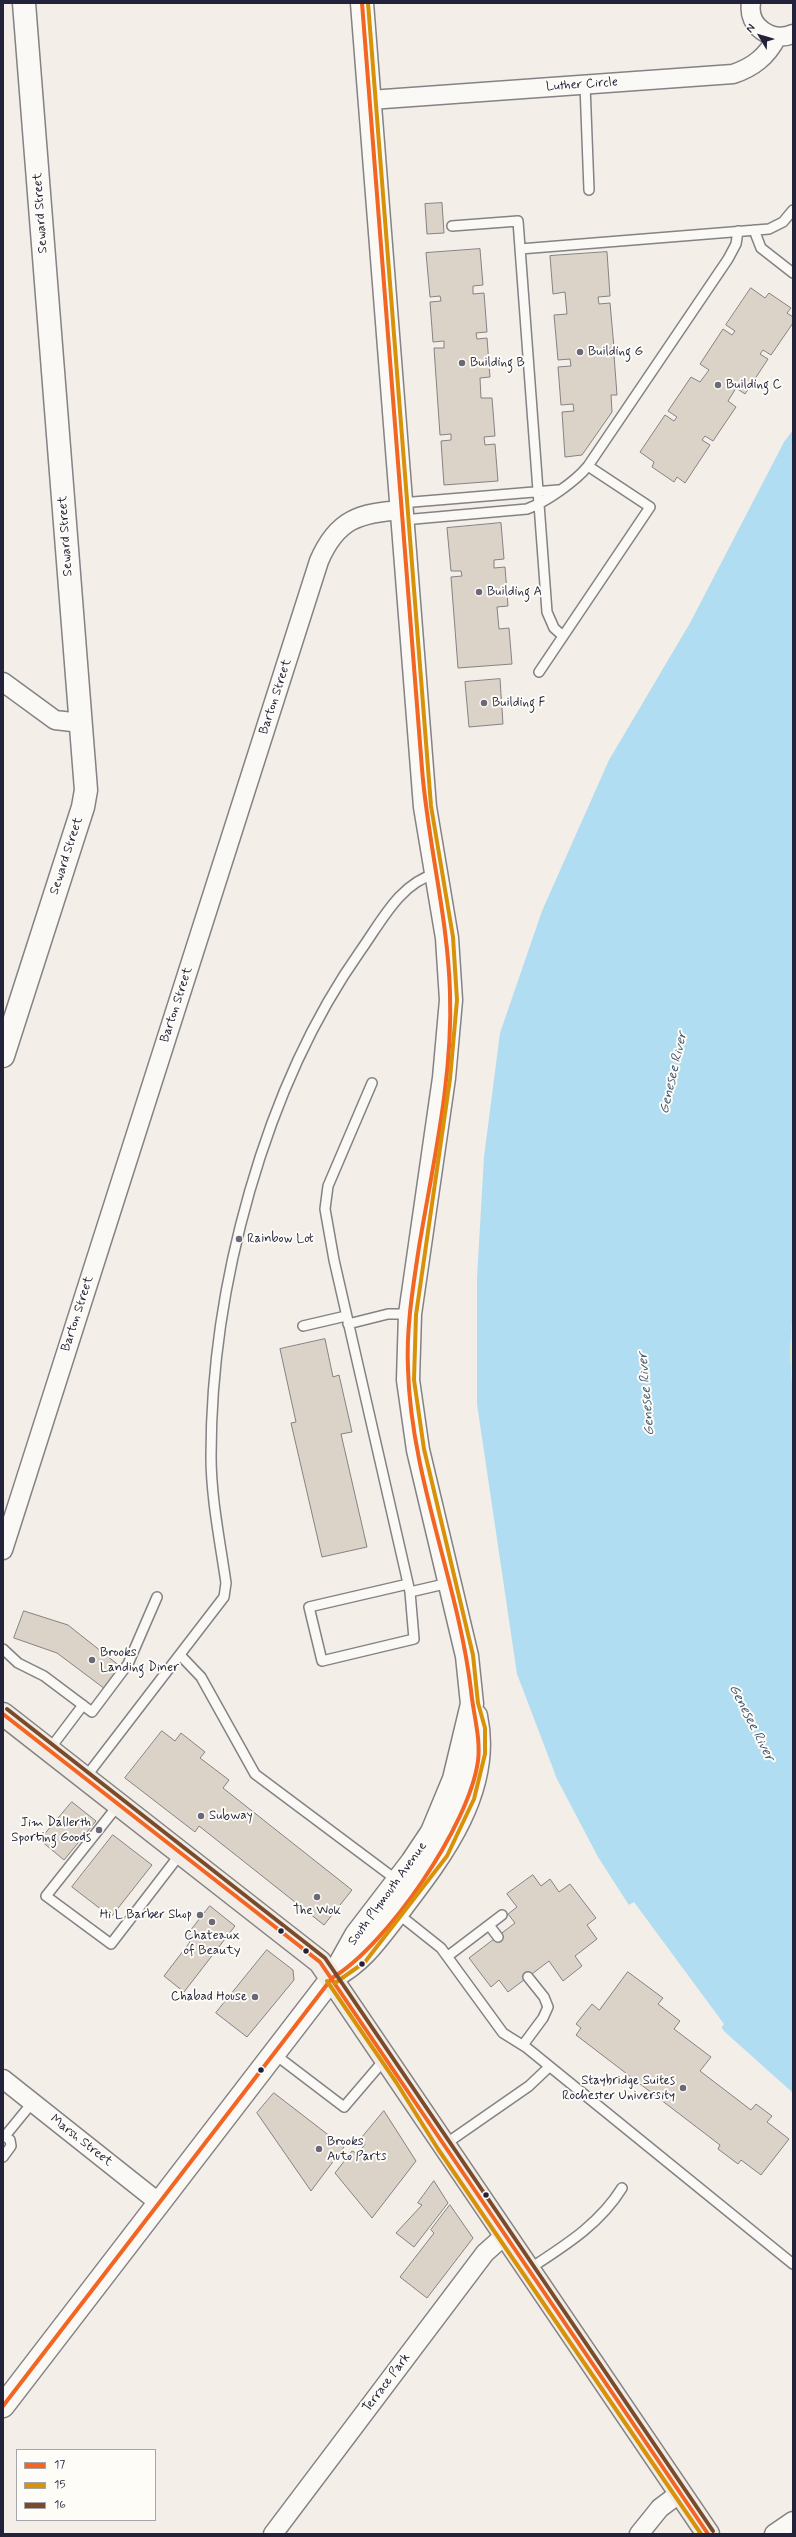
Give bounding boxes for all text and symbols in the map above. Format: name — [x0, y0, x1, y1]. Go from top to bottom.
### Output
north arrow — [740, 16, 780, 56]
text: N — [743, 21, 758, 36]
street label: Luther Circle — [546, 75, 618, 95]
street label: Seward Street — [30, 172, 52, 254]
place label: Building G — [588, 344, 643, 360]
marker: Building G — [575, 347, 585, 357]
place label: Building B — [470, 355, 525, 371]
marker: Building B — [457, 358, 467, 368]
place label: Building C — [726, 377, 782, 393]
marker: Building C — [713, 380, 723, 390]
street label: Seward Street — [55, 495, 77, 577]
place label: Building A — [487, 584, 542, 600]
marker: Building A — [474, 587, 484, 597]
street label: Barton Street — [256, 657, 296, 737]
place label: Building F — [492, 695, 545, 711]
marker: Building F — [479, 698, 489, 708]
street label: Seward Street — [47, 815, 87, 897]
street label: Barton Street — [157, 965, 197, 1045]
water label: Genesee River — [656, 1030, 692, 1116]
place label: Rainbow Lot — [247, 1231, 314, 1247]
marker: Rainbow Lot — [234, 1234, 244, 1244]
street label: Barton Street — [58, 1274, 98, 1354]
water label: Genesee River — [635, 1351, 659, 1437]
place label: Brooks Landing Diner — [100, 1645, 179, 1676]
marker: Brooks Landing Diner — [87, 1655, 97, 1665]
water label: Genesee River — [724, 1682, 778, 1764]
place label: Subway — [209, 1808, 253, 1824]
marker: Subway — [196, 1811, 206, 1821]
place label: Jim Dallerth Sporting Goods — [11, 1815, 91, 1846]
marker: Jim Dallerth Sporting Goods — [94, 1825, 104, 1835]
street label: South Plymouth Avenue — [345, 1839, 431, 1949]
marker: The Wok — [312, 1892, 322, 1902]
place label: The Wok — [293, 1903, 341, 1919]
place label: Hi L Barber Shop — [100, 1907, 192, 1923]
marker: Hi L Barber Shop — [195, 1910, 205, 1920]
marker: Chateaux of Beauty — [207, 1917, 217, 1927]
unlabelled marker — [276, 1926, 286, 1936]
place label: Chateaux of Beauty — [183, 1928, 241, 1959]
unlabelled marker — [301, 1946, 311, 1956]
unlabelled marker — [357, 1959, 367, 1969]
place label: Chabad House — [171, 1989, 247, 2005]
marker: Chabad House — [250, 1992, 260, 2002]
unlabelled marker — [256, 2065, 266, 2075]
place label: Staybridge Suites Rochester University — [562, 2073, 675, 2104]
marker: Staybridge Suites Rochester University — [678, 2083, 688, 2093]
street label: Marsh Street — [47, 2112, 115, 2170]
place label: Brooks Auto Parts — [327, 2134, 386, 2165]
marker: Brooks Auto Parts — [314, 2144, 324, 2154]
unlabelled marker — [481, 2190, 491, 2200]
street label: Terrace Park — [360, 2350, 414, 2416]
legend — [16, 2449, 156, 2521]
text: 17 — [54, 2457, 65, 2473]
text: 15 — [54, 2477, 66, 2493]
text: 16 — [54, 2497, 66, 2513]

